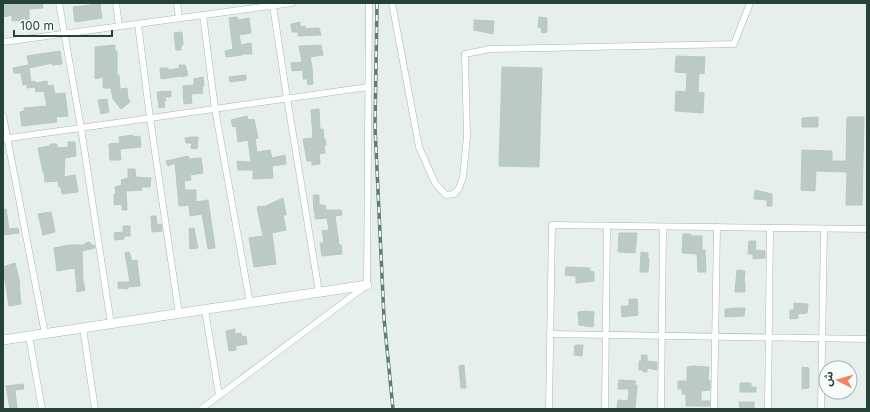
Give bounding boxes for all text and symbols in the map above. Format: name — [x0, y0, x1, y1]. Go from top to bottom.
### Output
scale bar — [14, 12, 112, 38]
text: 100 m — [20, 18, 54, 33]
north arrow — [818, 360, 858, 400]
text: ش — [820, 371, 836, 387]

